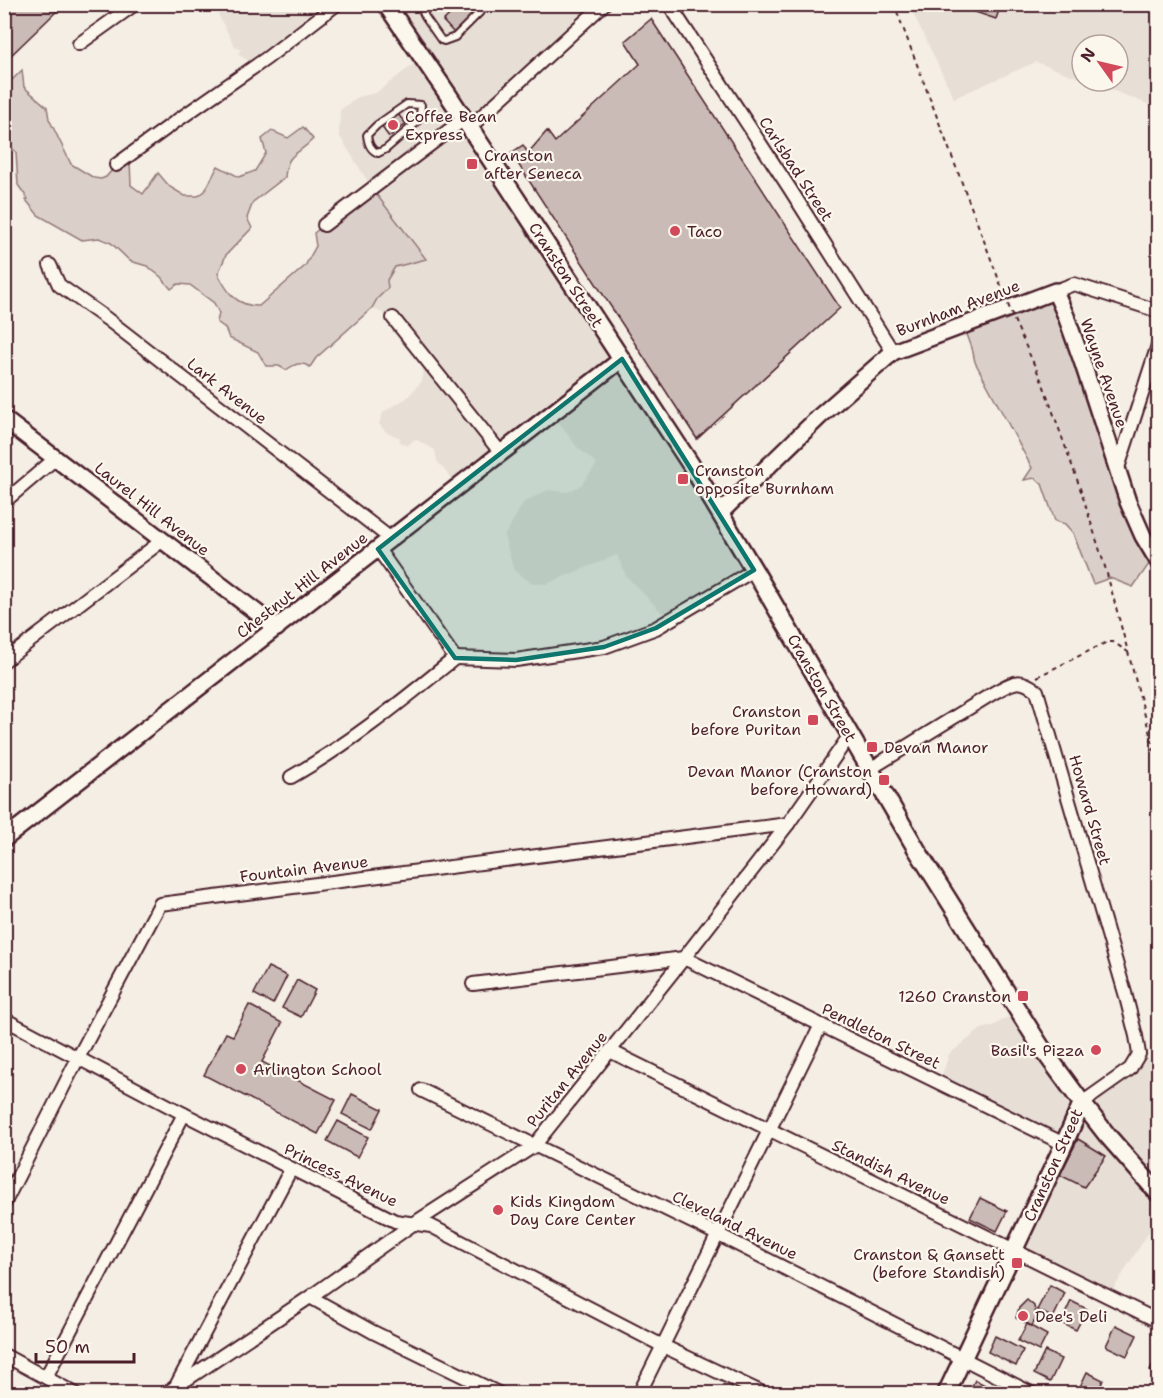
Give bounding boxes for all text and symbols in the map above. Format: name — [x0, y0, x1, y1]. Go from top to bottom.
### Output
north arrow — [1070, 33, 1130, 93]
text: N — [1076, 44, 1100, 66]
place label: Coffee Bean Express — [405, 106, 497, 145]
street label: Carlsbad Street — [754, 113, 838, 225]
marker: Coffee Bean Express — [386, 118, 400, 132]
place label: Cranston after Seneca — [484, 145, 582, 184]
marker: Cranston after Seneca — [465, 157, 479, 171]
street label: Cranston Street — [524, 218, 608, 332]
place label: Taco — [687, 221, 722, 242]
marker: Taco — [668, 224, 682, 238]
street label: Burnham Avenue — [893, 275, 1023, 341]
street label: Wayne Avenue — [1075, 316, 1133, 430]
street label: Lark Avenue — [183, 353, 271, 429]
street label: Laurel Hill Avenue — [90, 457, 214, 561]
place label: Cranston opposite Burnham — [695, 460, 834, 499]
marker: Cranston opposite Burnham — [676, 472, 690, 486]
street label: Chestnut Hill Avenue — [232, 527, 372, 643]
street label: Cranston Street — [783, 630, 861, 746]
place label: Cranston before Puritan — [691, 701, 801, 740]
marker: Cranston before Puritan — [806, 713, 820, 727]
place label: Devan Manor — [884, 737, 989, 758]
marker: Devan Manor — [865, 740, 879, 754]
street label: Howard Street — [1064, 752, 1116, 868]
place label: Devan Manor (Cranston before Howard) — [687, 761, 872, 800]
marker: Devan Manor (Cranston before Howard) — [877, 773, 891, 787]
street label: Fountain Avenue — [239, 851, 369, 887]
place label: 1260 Cranston — [898, 986, 1011, 1007]
marker: 1260 Cranston — [1016, 989, 1030, 1003]
street label: Pendleton Street — [818, 998, 944, 1074]
street label: Puritan Avenue — [522, 1027, 612, 1131]
place label: Basil's Pizza — [991, 1040, 1084, 1061]
marker: Basil's Pizza — [1089, 1043, 1103, 1057]
place label: Arlington School — [253, 1059, 382, 1080]
marker: Arlington School — [234, 1062, 248, 1076]
street label: Cranston Street — [1019, 1105, 1087, 1225]
street label: Standish Avenue — [828, 1134, 954, 1210]
street label: Princess Avenue — [281, 1138, 401, 1212]
street label: Cleveland Avenue — [669, 1186, 801, 1264]
place label: Kids Kingdom Day Care Center — [510, 1191, 636, 1230]
marker: Kids Kingdom Day Care Center — [491, 1203, 505, 1217]
place label: Cranston & Gansett (before Standish) — [853, 1244, 1005, 1283]
marker: Cranston & Gansett (before Standish) — [1010, 1256, 1024, 1270]
place label: Dee's Deli — [1035, 1306, 1108, 1327]
marker: Dee's Deli — [1016, 1309, 1030, 1323]
scale bar — [36, 1326, 134, 1364]
text: 50 m — [45, 1335, 90, 1359]

